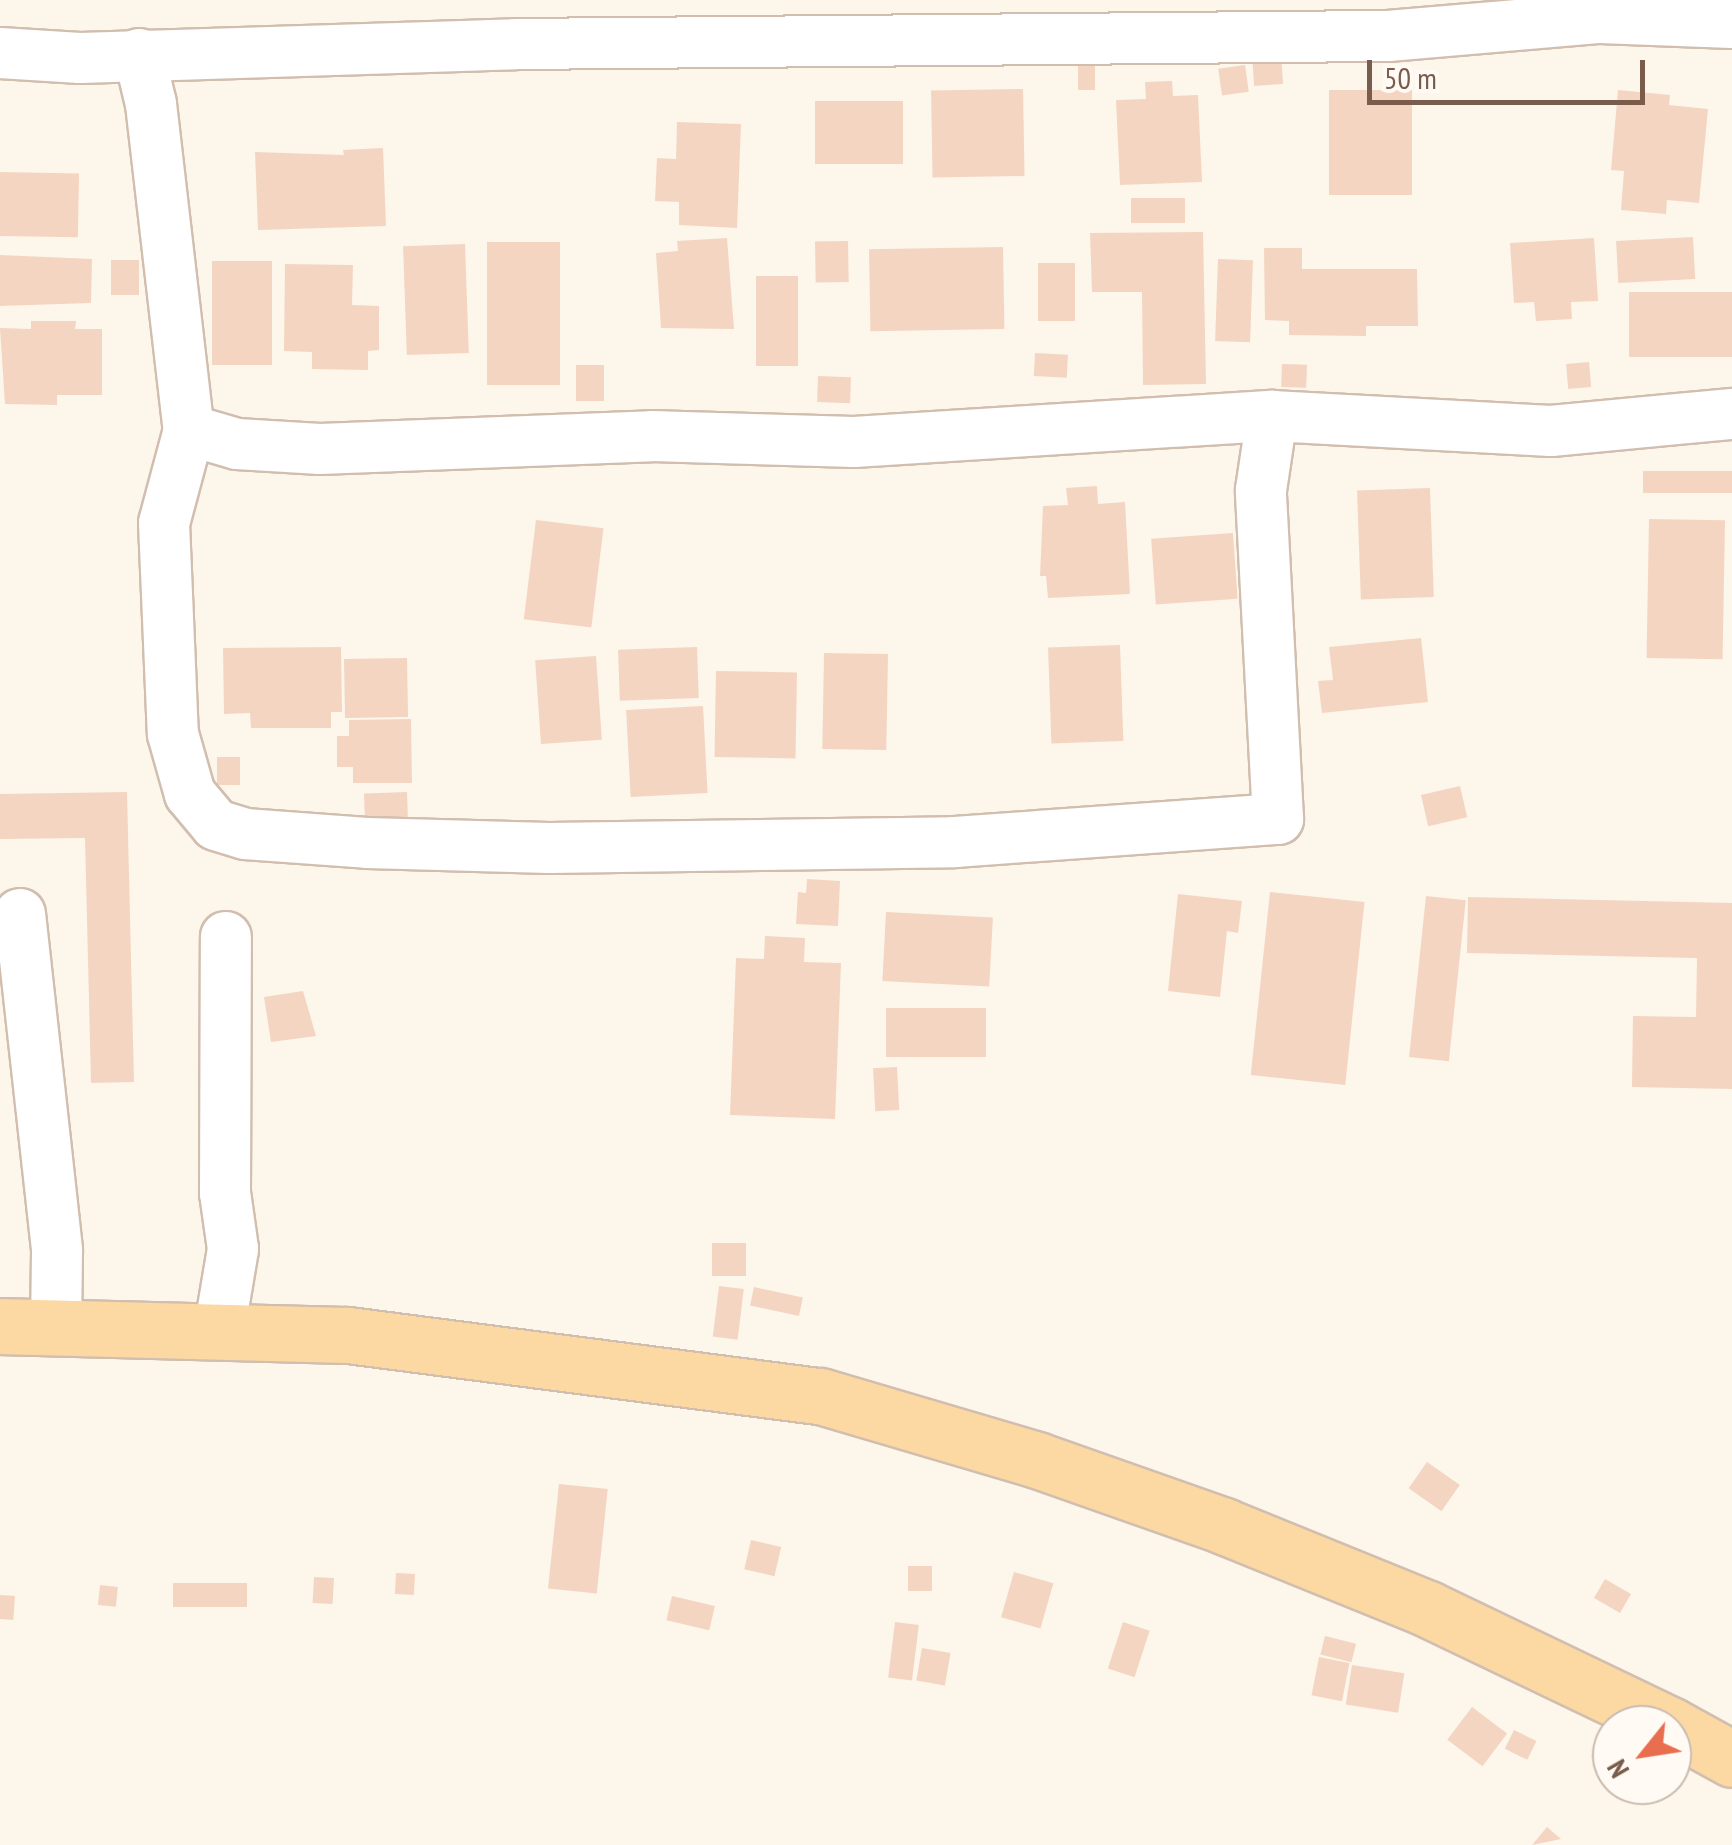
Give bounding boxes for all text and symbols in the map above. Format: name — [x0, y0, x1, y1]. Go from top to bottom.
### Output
scale bar — [1372, 40, 1650, 102]
text: 50 m — [1384, 58, 1437, 97]
north arrow — [1592, 1705, 1692, 1805]
text: N — [1598, 1753, 1637, 1785]

